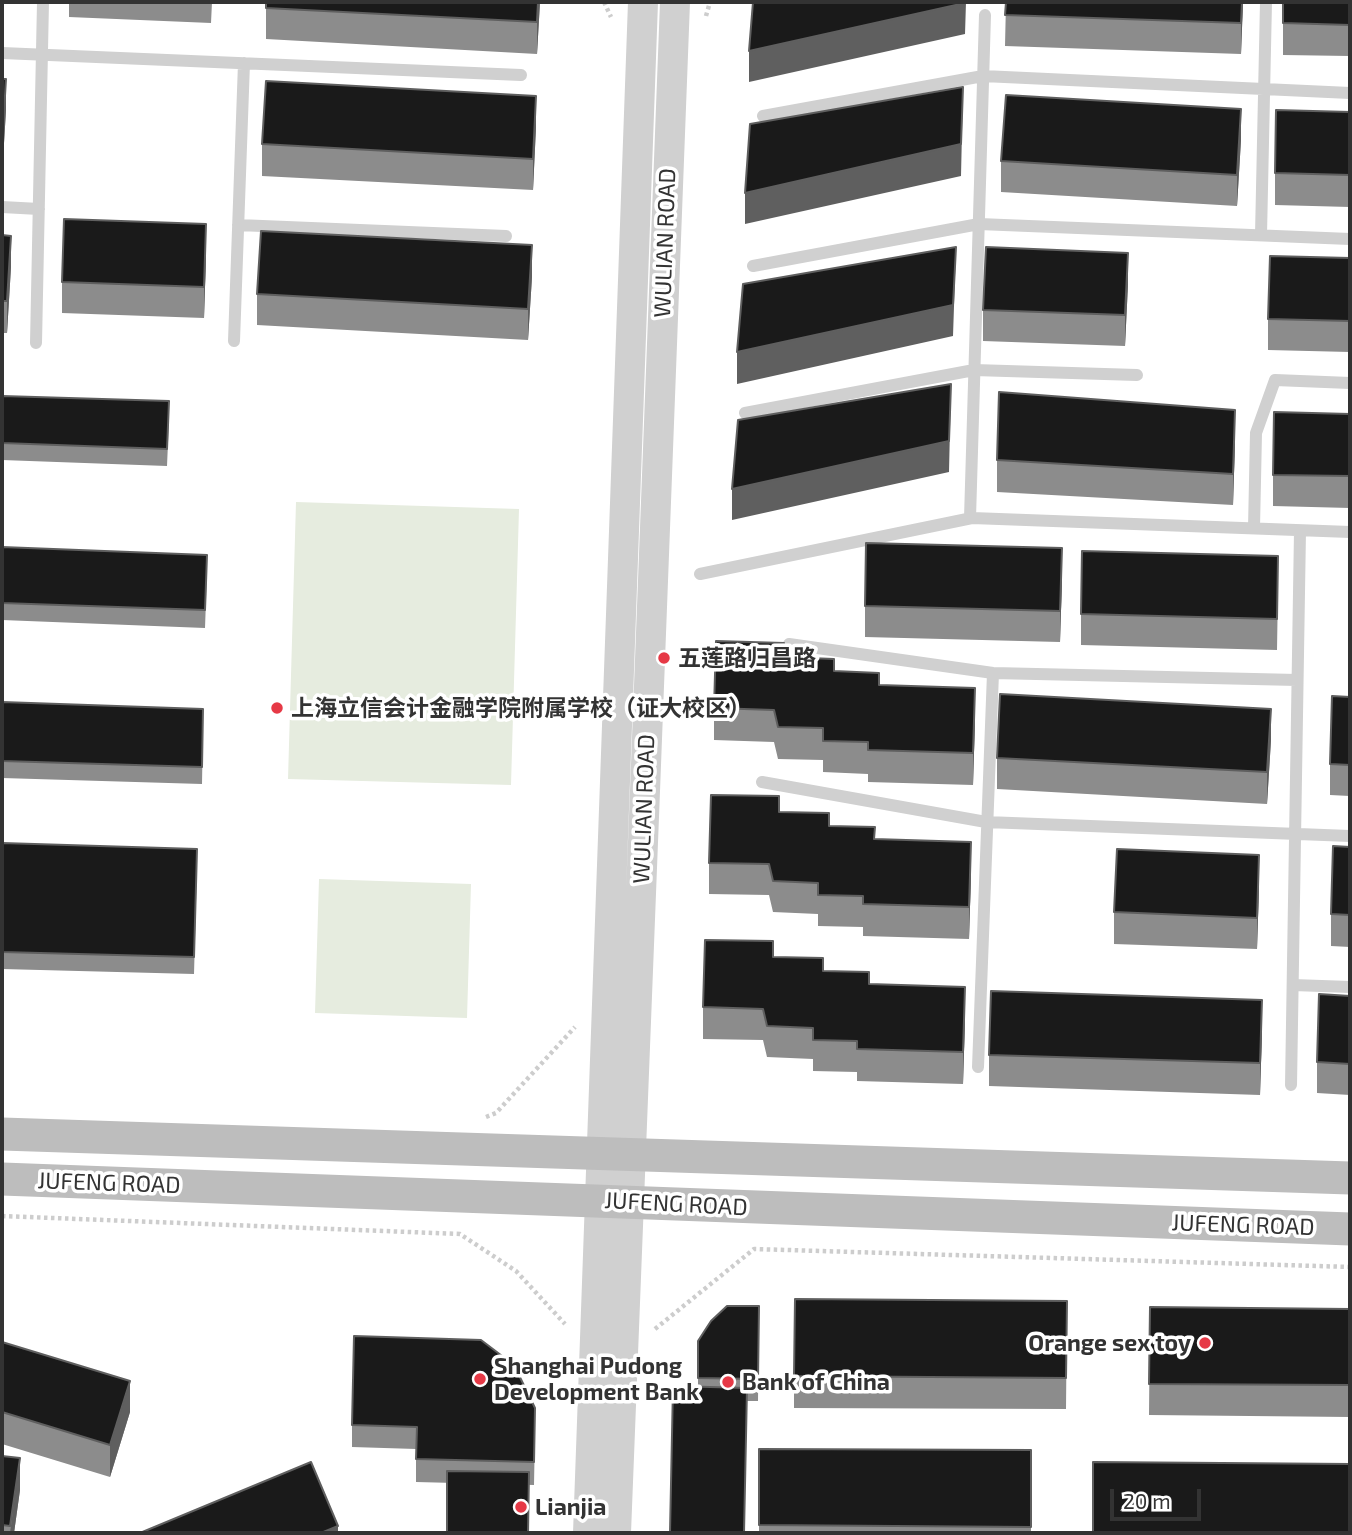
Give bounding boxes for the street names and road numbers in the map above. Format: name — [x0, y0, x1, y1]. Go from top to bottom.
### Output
street label: WULIAN ROAD — [649, 168, 681, 318]
street label: WULIAN ROAD — [628, 734, 660, 884]
street label: JUFENG ROAD — [37, 1167, 181, 1199]
street label: JUFENG ROAD — [604, 1186, 748, 1222]
street label: JUFENG ROAD — [1171, 1209, 1315, 1241]

